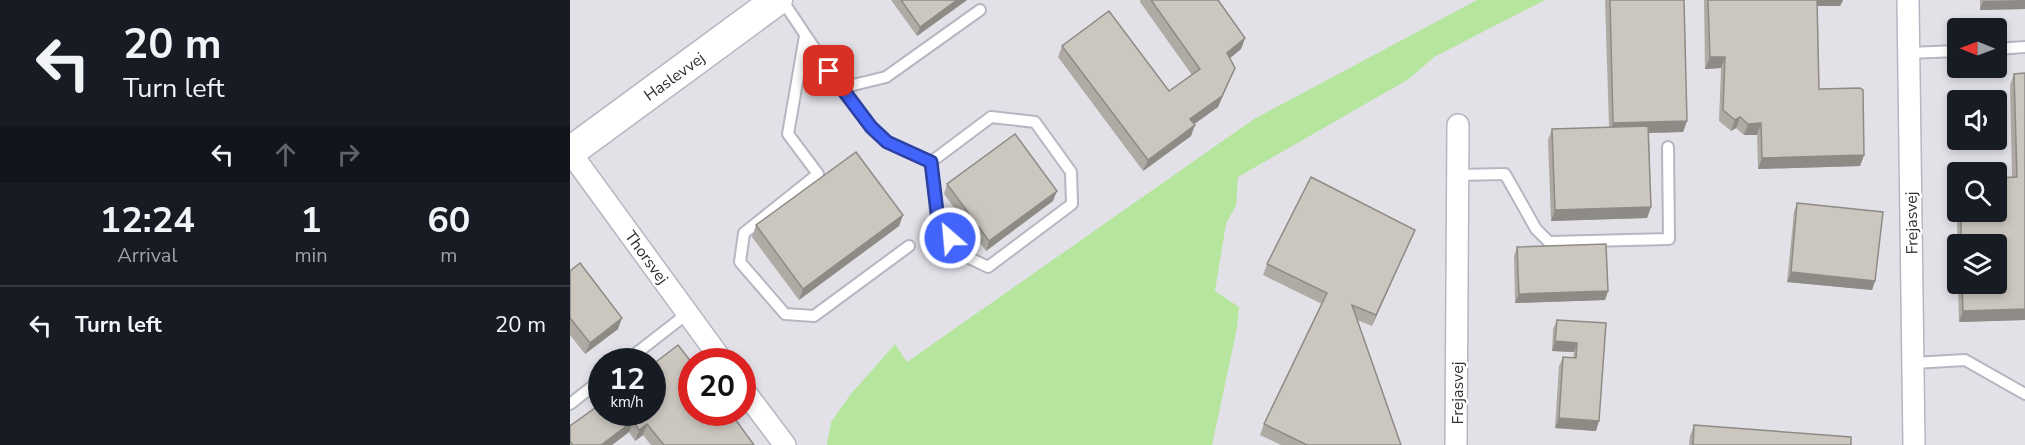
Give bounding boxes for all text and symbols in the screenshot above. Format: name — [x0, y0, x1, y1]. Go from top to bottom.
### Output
text: 20 m — [123, 16, 222, 73]
north arrow — [1947, 18, 2007, 78]
map controls — [1947, 18, 2007, 294]
icon: left — [24, 24, 102, 102]
pin — [803, 45, 854, 96]
street label: Haslevvej — [640, 47, 710, 106]
icon: arrive — [812, 54, 845, 87]
text: Turn left — [123, 70, 224, 107]
button: sound — [1947, 90, 2007, 150]
icon: left — [206, 138, 239, 171]
icon: ahead — [269, 138, 302, 171]
icon: right — [332, 138, 365, 171]
button: search — [1947, 162, 2007, 222]
street label: Frejasvej — [1900, 191, 1924, 255]
text: 12:24 — [100, 196, 195, 245]
text: 1 — [300, 196, 322, 245]
text: 60 — [427, 196, 470, 245]
position arrow — [918, 206, 982, 270]
street label: Thorsvej — [619, 226, 673, 289]
button: layers — [1947, 234, 2007, 294]
text: Arrival — [117, 242, 177, 269]
text: min — [294, 242, 328, 269]
text: m — [440, 242, 457, 269]
icon: left — [24, 309, 57, 342]
text: Turn left — [75, 310, 162, 340]
text: 20 m — [495, 310, 546, 340]
speed limit sign: 20 — [678, 348, 756, 426]
text: 12 — [609, 359, 645, 400]
street label: Frejasvej — [1447, 362, 1469, 424]
text: km/h — [610, 392, 644, 412]

